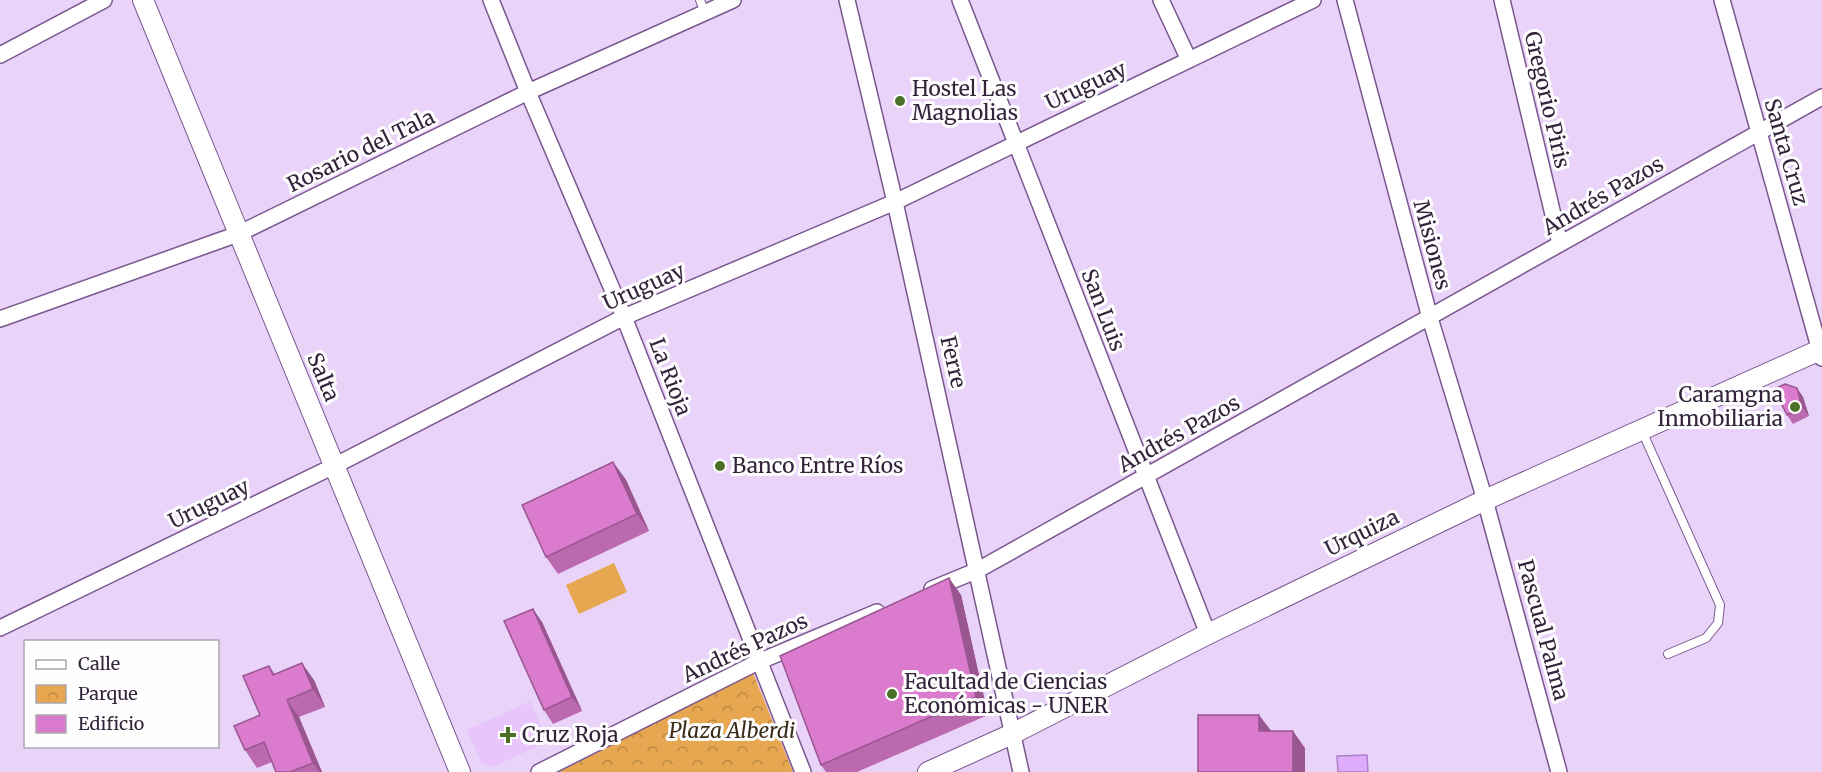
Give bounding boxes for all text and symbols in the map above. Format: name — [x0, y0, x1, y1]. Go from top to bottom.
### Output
street label: Gregorio Piris — [1519, 29, 1576, 171]
street label: Uruguay — [1041, 55, 1131, 116]
place label: Hostel Las Magnolias — [912, 75, 1018, 126]
marker: Hostel Las Magnolias — [893, 94, 907, 108]
street label: Santa Cruz — [1758, 95, 1815, 208]
street label: Rosario del Tala — [283, 103, 439, 198]
street label: Andrés Pazos — [1537, 150, 1668, 242]
street label: Misiones — [1408, 197, 1457, 293]
street label: Uruguay — [599, 256, 689, 316]
street label: San Luis — [1075, 265, 1131, 355]
street label: Ferre — [934, 333, 973, 391]
street label: La Rioja — [643, 334, 698, 419]
street label: Salta — [301, 348, 346, 405]
place label: Caramgna Inmobiliaria — [1657, 381, 1783, 432]
street label: Andrés Pazos — [1112, 389, 1244, 479]
marker: Caramgna Inmobiliaria — [1788, 400, 1802, 414]
place label: Banco Entre Ríos — [732, 452, 903, 479]
marker: Banco Entre Ríos — [713, 459, 727, 473]
street label: Uruguay — [164, 472, 254, 535]
street label: Urquiza — [1320, 503, 1403, 562]
street label: Pascual Palma — [1512, 556, 1575, 703]
street label: Andrés Pazos — [677, 607, 812, 689]
legend — [24, 640, 219, 748]
text: Calle — [78, 652, 120, 675]
place label: Facultad de Ciencias Económicas - UNER — [904, 668, 1108, 719]
text: Parque — [78, 682, 138, 705]
marker: Facultad de Ciencias Económicas - UNER — [885, 687, 899, 701]
text: Edificio — [78, 712, 144, 735]
park label: Plaza Alberdi — [669, 717, 795, 744]
place label: Cruz Roja — [522, 721, 619, 748]
marker: Cruz Roja — [499, 726, 517, 744]

